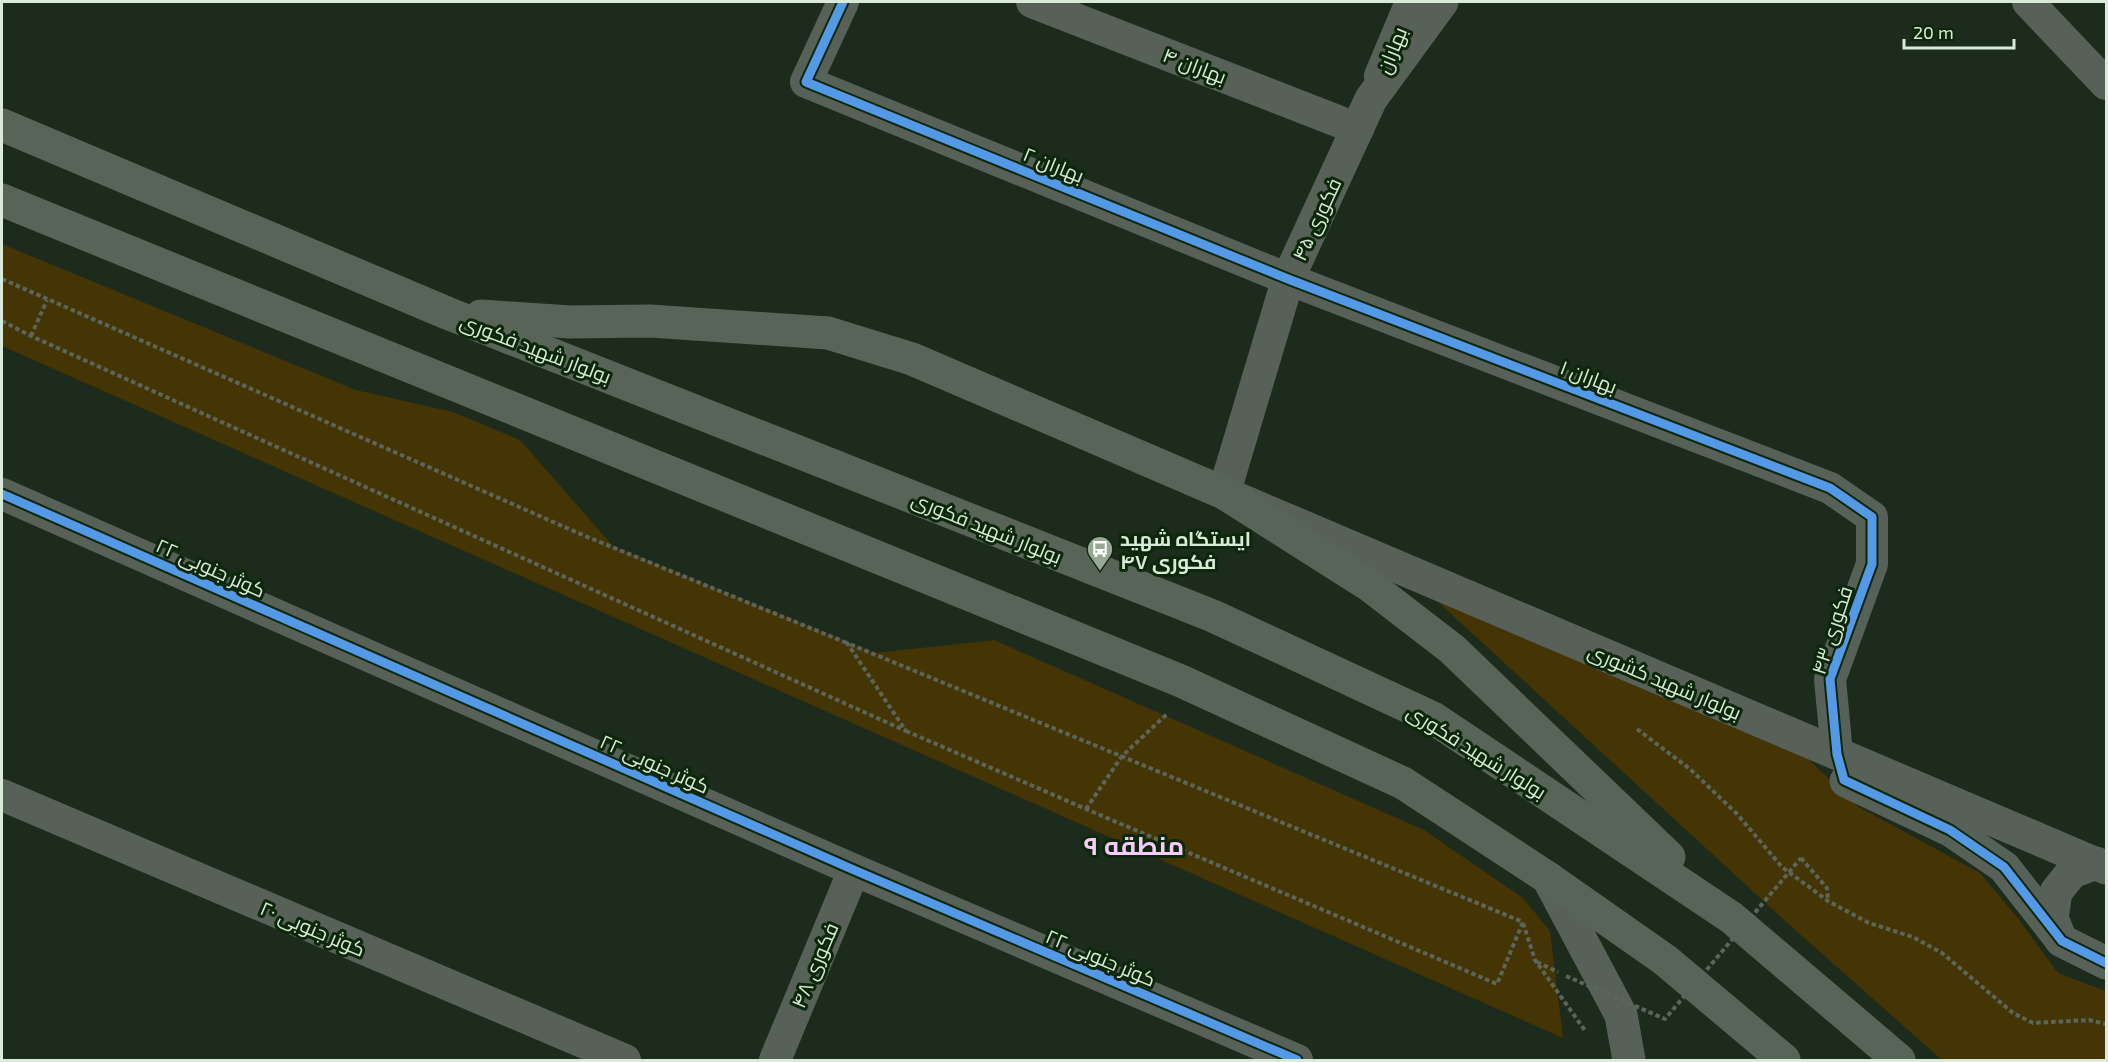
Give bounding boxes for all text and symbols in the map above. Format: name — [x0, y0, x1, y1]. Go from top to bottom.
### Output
scale bar — [1904, 12, 2014, 50]
text: 20 m — [1913, 21, 1954, 43]
street label: بهاران — [1371, 23, 1413, 78]
street label: بهاران ۴ — [1159, 42, 1230, 90]
street label: بهاران ۲ — [1019, 141, 1088, 189]
street label: فکوری ۴۵ — [1286, 174, 1347, 265]
street label: بولوار شهید فکوری — [456, 308, 615, 390]
street label: بهاران ۱ — [1556, 354, 1621, 400]
street label: بولوار شهید فکوری — [908, 486, 1066, 570]
place label: ایستگاه شهید فکوری ۴۷ — [1120, 526, 1251, 574]
street label: کوثر جنوبی ۲۲ — [152, 532, 269, 604]
bus stop icon: ایستگاه شهید فکوری ۴۷ — [1085, 534, 1115, 572]
street label: فکوری ۴۳ — [1805, 583, 1858, 678]
street label: بولوار شهید کشوری — [1584, 638, 1745, 726]
street label: بولوار شهید فکوری — [1402, 698, 1551, 805]
street label: کوثر جنوبی ۲۲ — [596, 728, 713, 800]
district label: منطقه ۹ — [1084, 829, 1184, 860]
street label: کوثر جنوبی ۲۰ — [256, 895, 369, 963]
street label: فکوری ۴۸ — [785, 919, 845, 1012]
street label: کوثر جنوبی ۲۲ — [1042, 923, 1160, 993]

